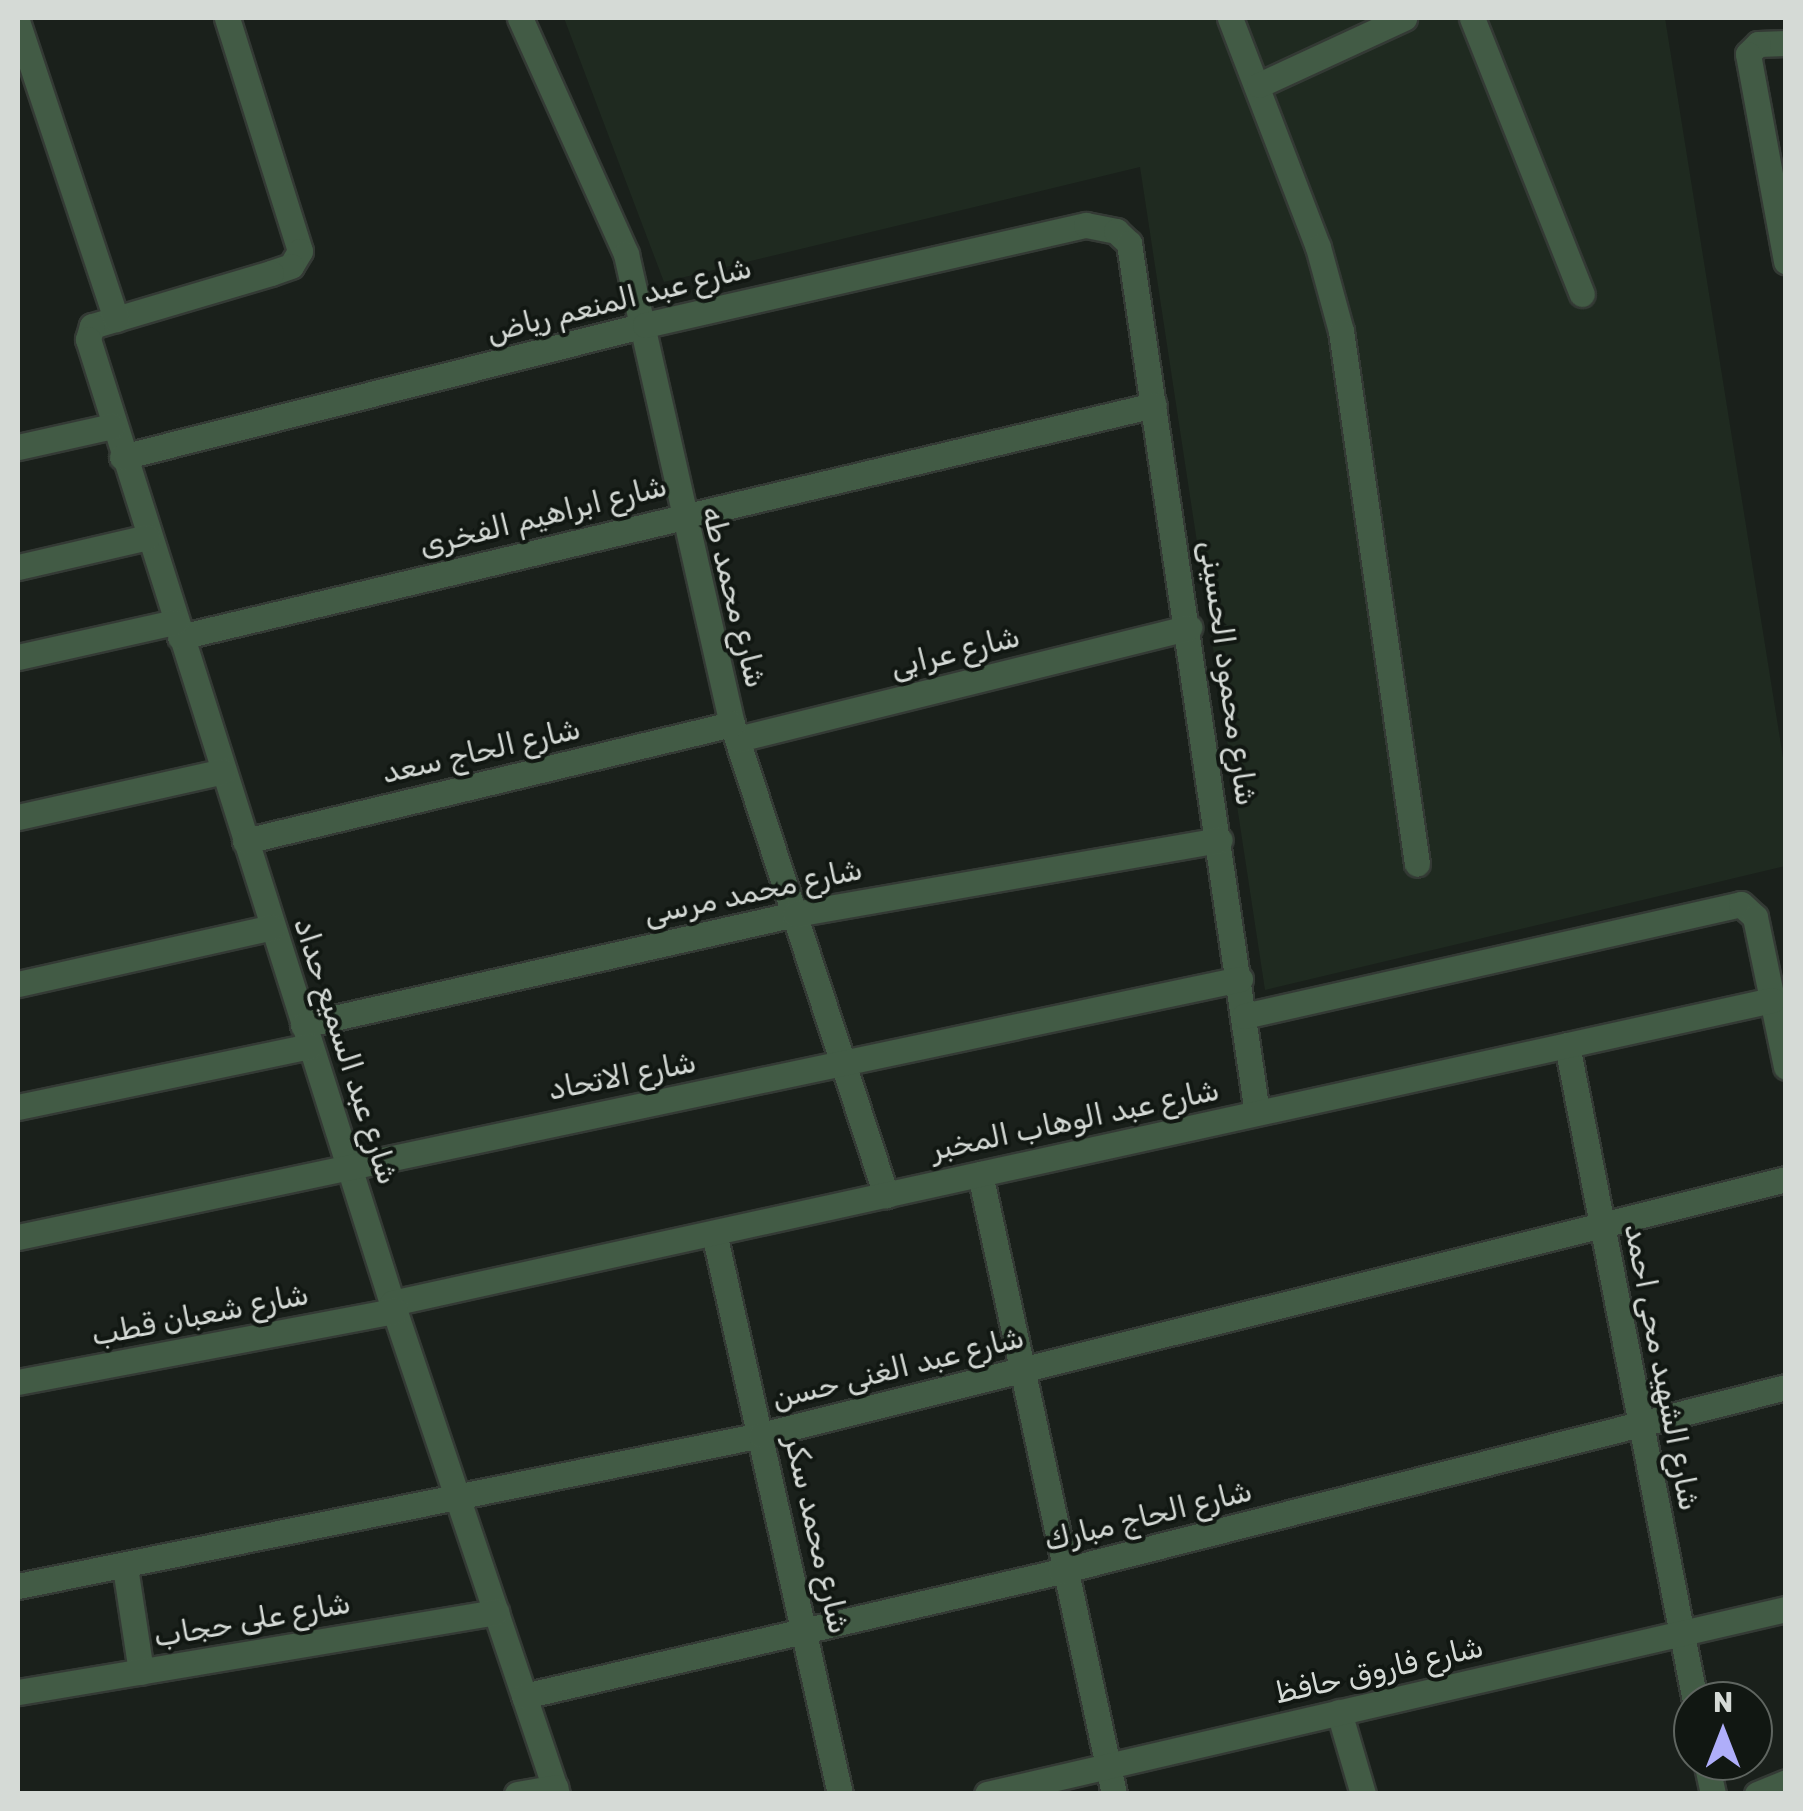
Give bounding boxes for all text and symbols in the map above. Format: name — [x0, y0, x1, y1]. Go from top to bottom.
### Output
street label: شارع عبد المنعم رياض — [483, 250, 755, 350]
street label: شارع ابراهيم الفخرى — [415, 468, 671, 564]
street label: شارع محمد طه — [694, 502, 774, 692]
street label: شارع محمود الحسينى — [1192, 538, 1264, 808]
street label: شارع عرابى — [886, 619, 1024, 685]
street label: شارع الحاج سعد — [378, 711, 584, 791]
street label: شارع محمد مرسى — [640, 851, 866, 933]
street label: شارع عبد السميع حداد — [286, 913, 406, 1189]
street label: شارع الاتحاد — [545, 1044, 699, 1108]
street label: شارع عبد الوهاب المخبر — [928, 1072, 1222, 1168]
street label: شارع الشهيد محى احمد — [1616, 1220, 1708, 1514]
street label: شارع شعبان قطب — [88, 1276, 312, 1354]
street label: شارع عبد الغنى حسن — [768, 1319, 1028, 1417]
street label: شارع محمد سكر — [777, 1433, 857, 1637]
street label: شارع الحاج مبارك — [1040, 1473, 1256, 1559]
street label: شارع على حجاب — [151, 1585, 353, 1655]
street label: شارع فاروق حافظ — [1271, 1629, 1487, 1711]
north arrow — [1673, 1681, 1773, 1781]
text: N — [1713, 1686, 1733, 1719]

